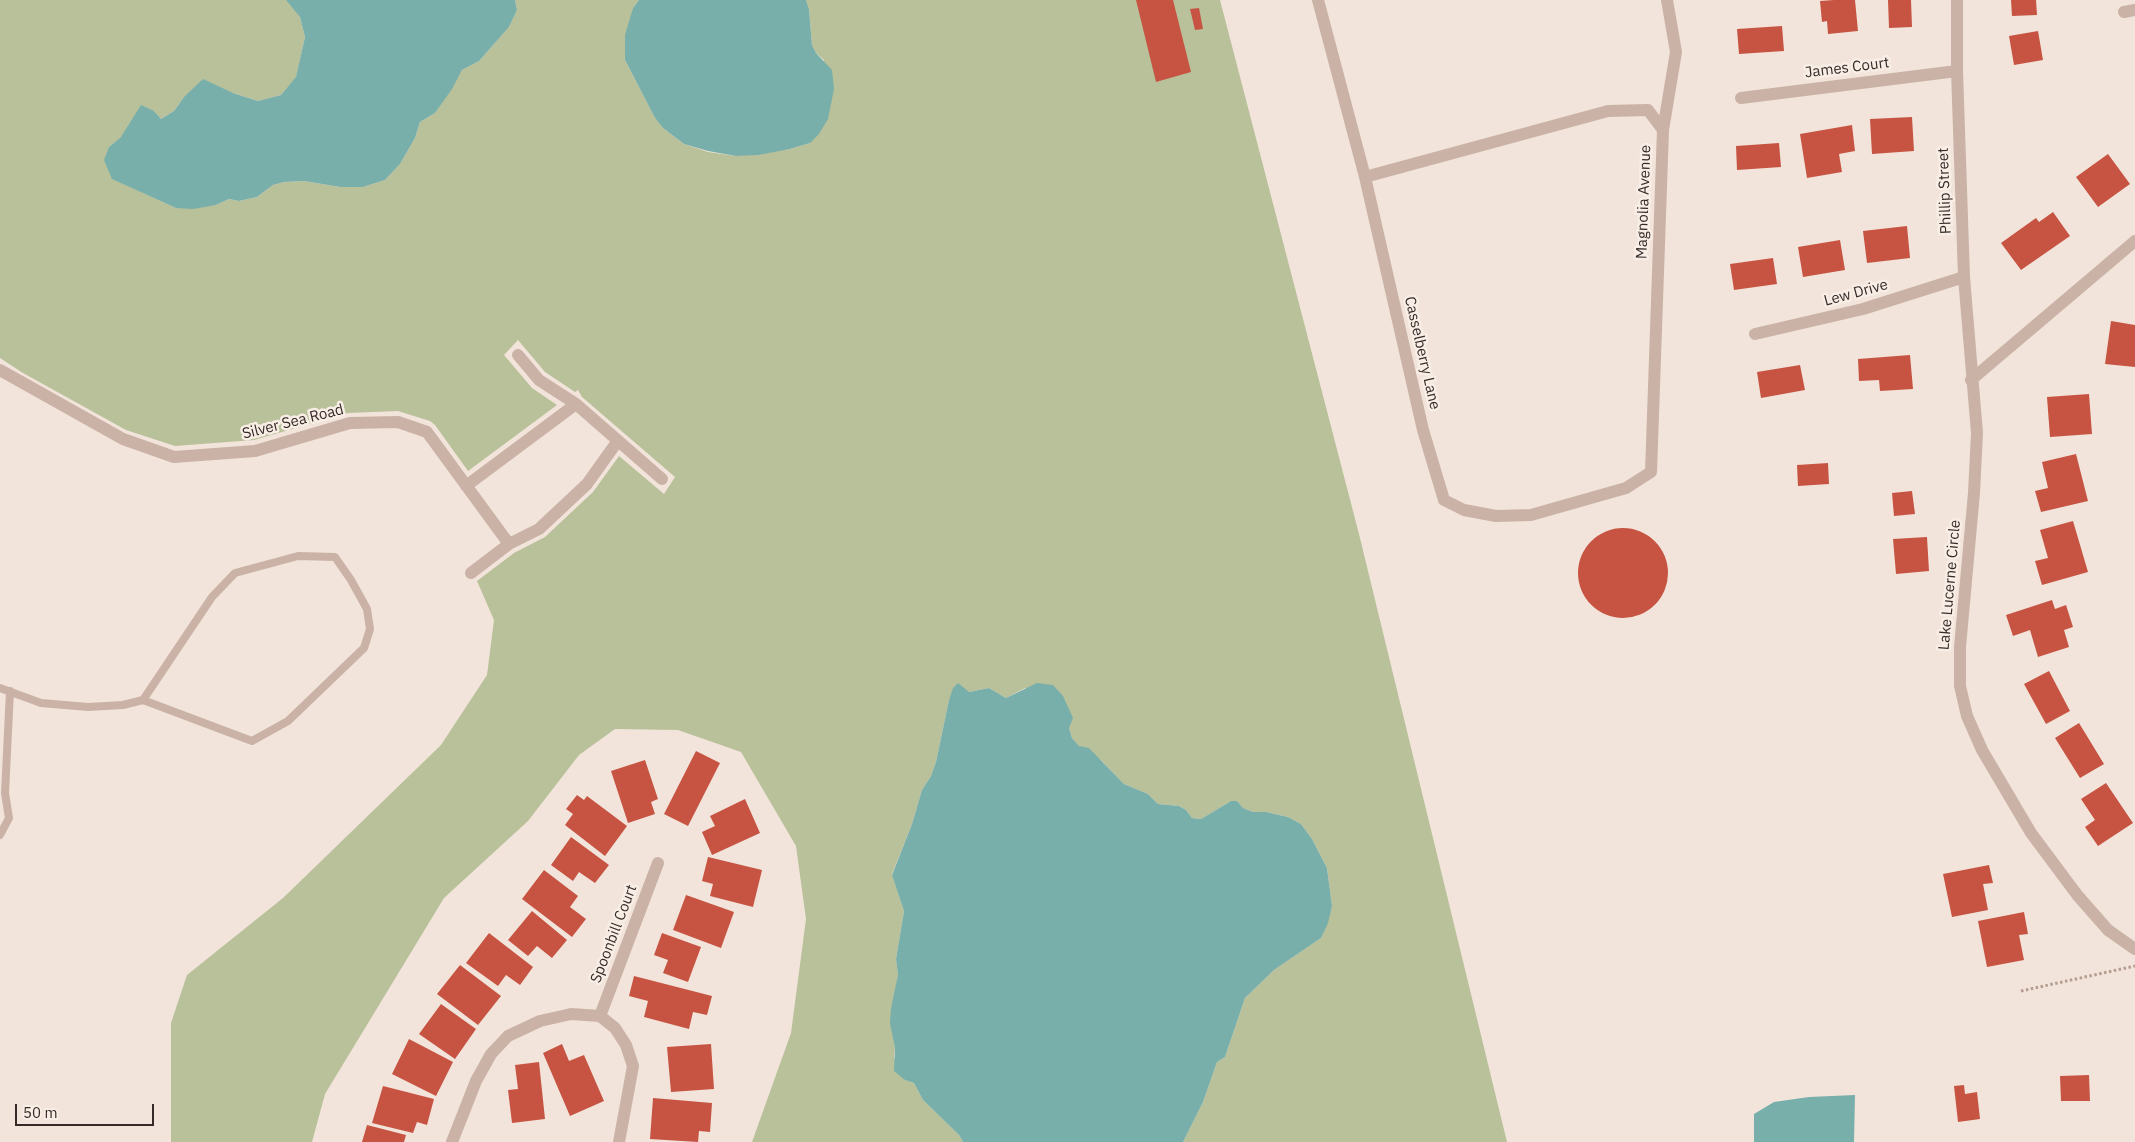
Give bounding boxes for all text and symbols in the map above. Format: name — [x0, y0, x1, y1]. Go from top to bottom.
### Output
street label: James Court — [1804, 54, 1890, 82]
street label: Magnolia Avenue — [1633, 144, 1655, 260]
street label: Phillip Street — [1934, 147, 1956, 235]
street label: Lew Drive — [1822, 276, 1890, 310]
street label: Casselberry Lane — [1400, 295, 1444, 411]
street label: Silver Sea Road — [240, 401, 346, 443]
street label: Lake Lucerne Circle — [1935, 519, 1965, 651]
street label: Spoonbill Court — [587, 882, 641, 986]
scale bar — [18, 1094, 156, 1126]
text: 50 m — [23, 1103, 58, 1122]

